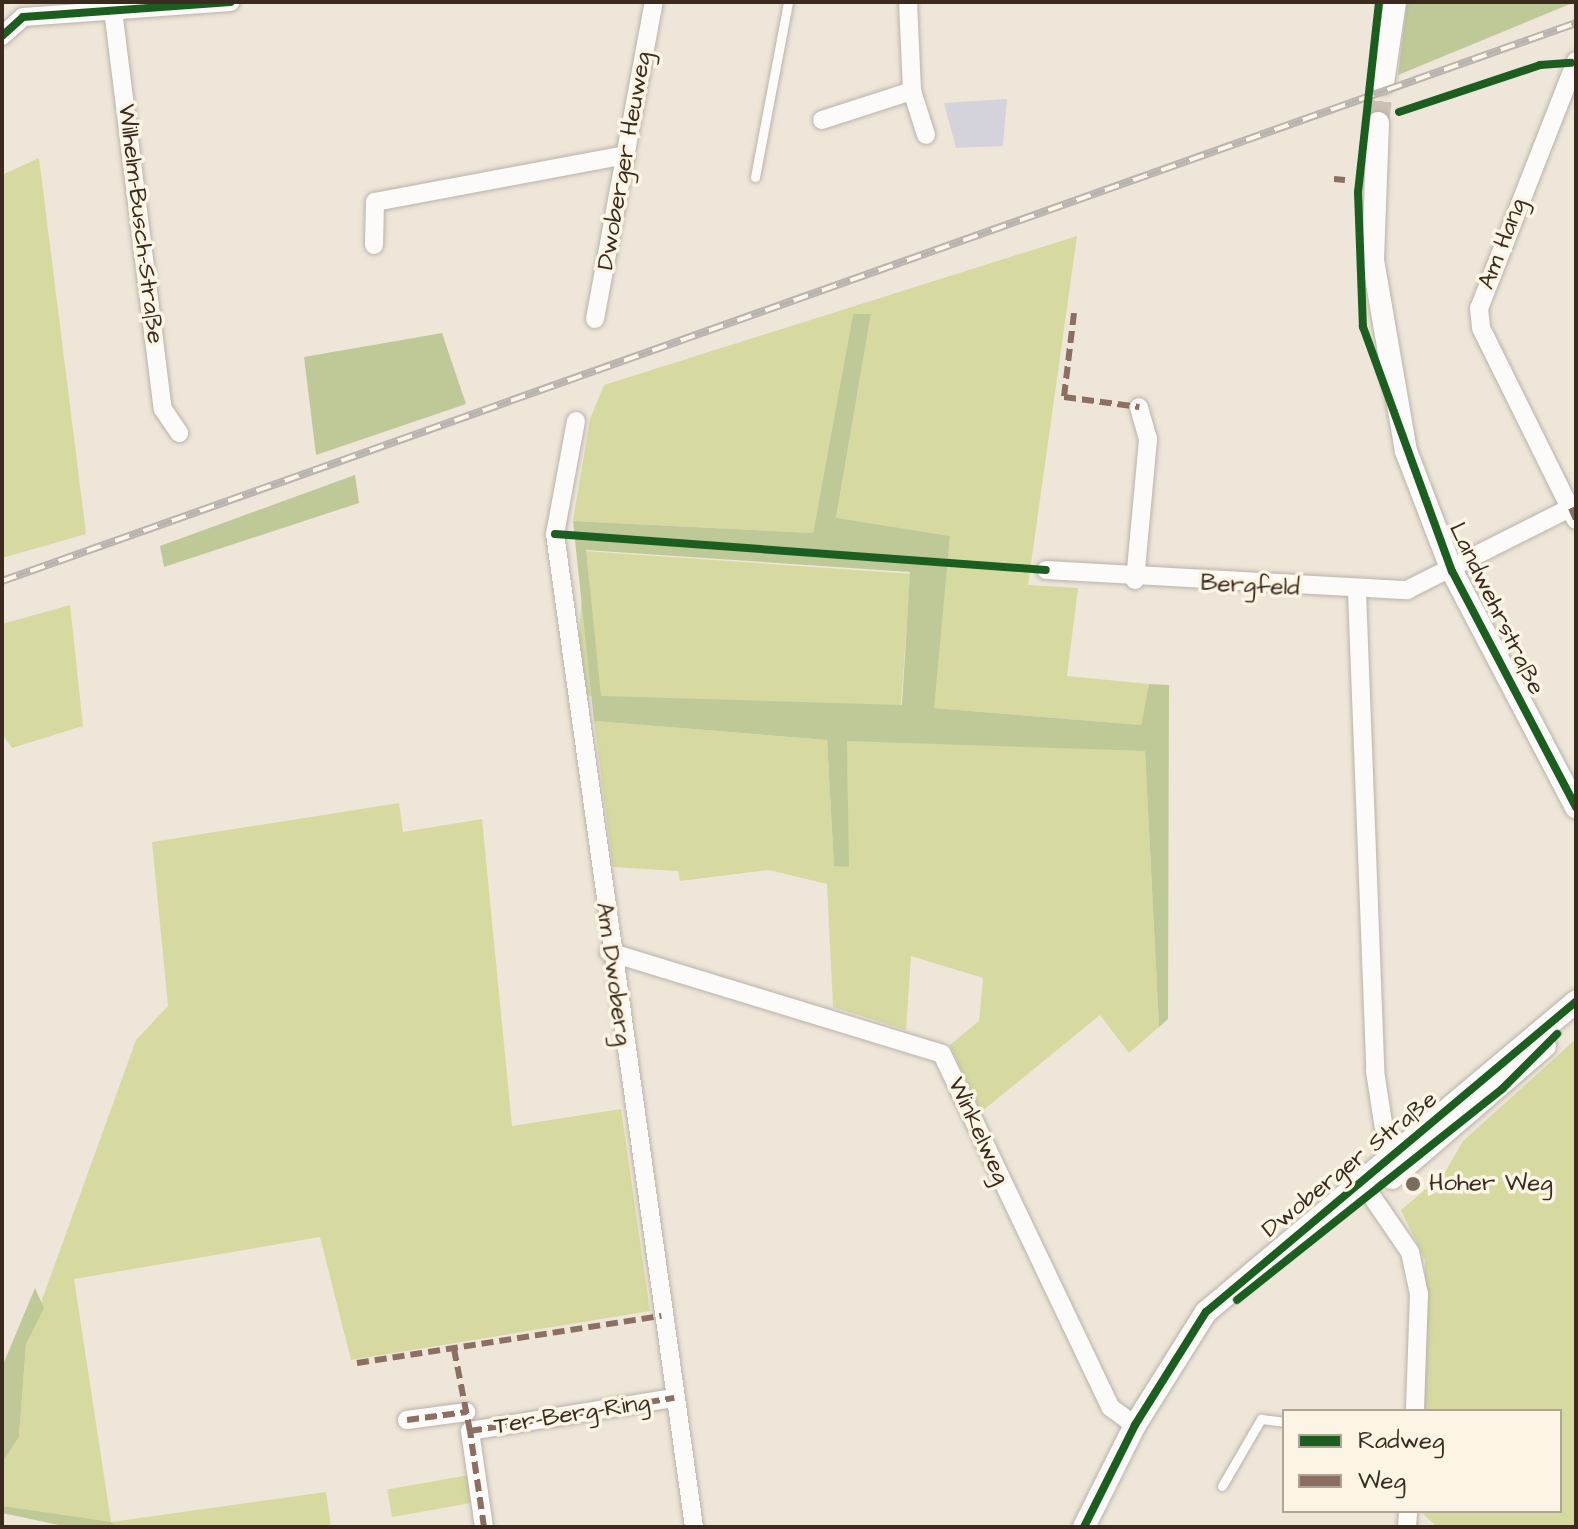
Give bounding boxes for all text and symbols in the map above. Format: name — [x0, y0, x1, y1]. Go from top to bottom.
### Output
street label: Dwoberger Heuweg — [592, 50, 658, 272]
street label: Wilhelm-Busch-Straße — [111, 103, 169, 345]
street label: Am Hang — [1473, 195, 1533, 293]
street label: Landwehrstraße — [1442, 518, 1550, 700]
street label: Bergfeld — [1200, 569, 1300, 603]
street label: Am Dwoberg — [589, 901, 637, 1047]
street label: Winkelweg — [941, 1073, 1015, 1189]
street label: Dwoberger Straße — [1257, 1086, 1443, 1244]
place label: Hoher Weg — [1429, 1170, 1553, 1198]
marker: Hoher Weg — [1404, 1175, 1422, 1193]
street label: Ter-Berg-Ring — [492, 1389, 652, 1441]
legend — [1282, 1409, 1562, 1513]
text: Radweg — [1358, 1424, 1444, 1458]
text: Weg — [1358, 1464, 1406, 1498]

